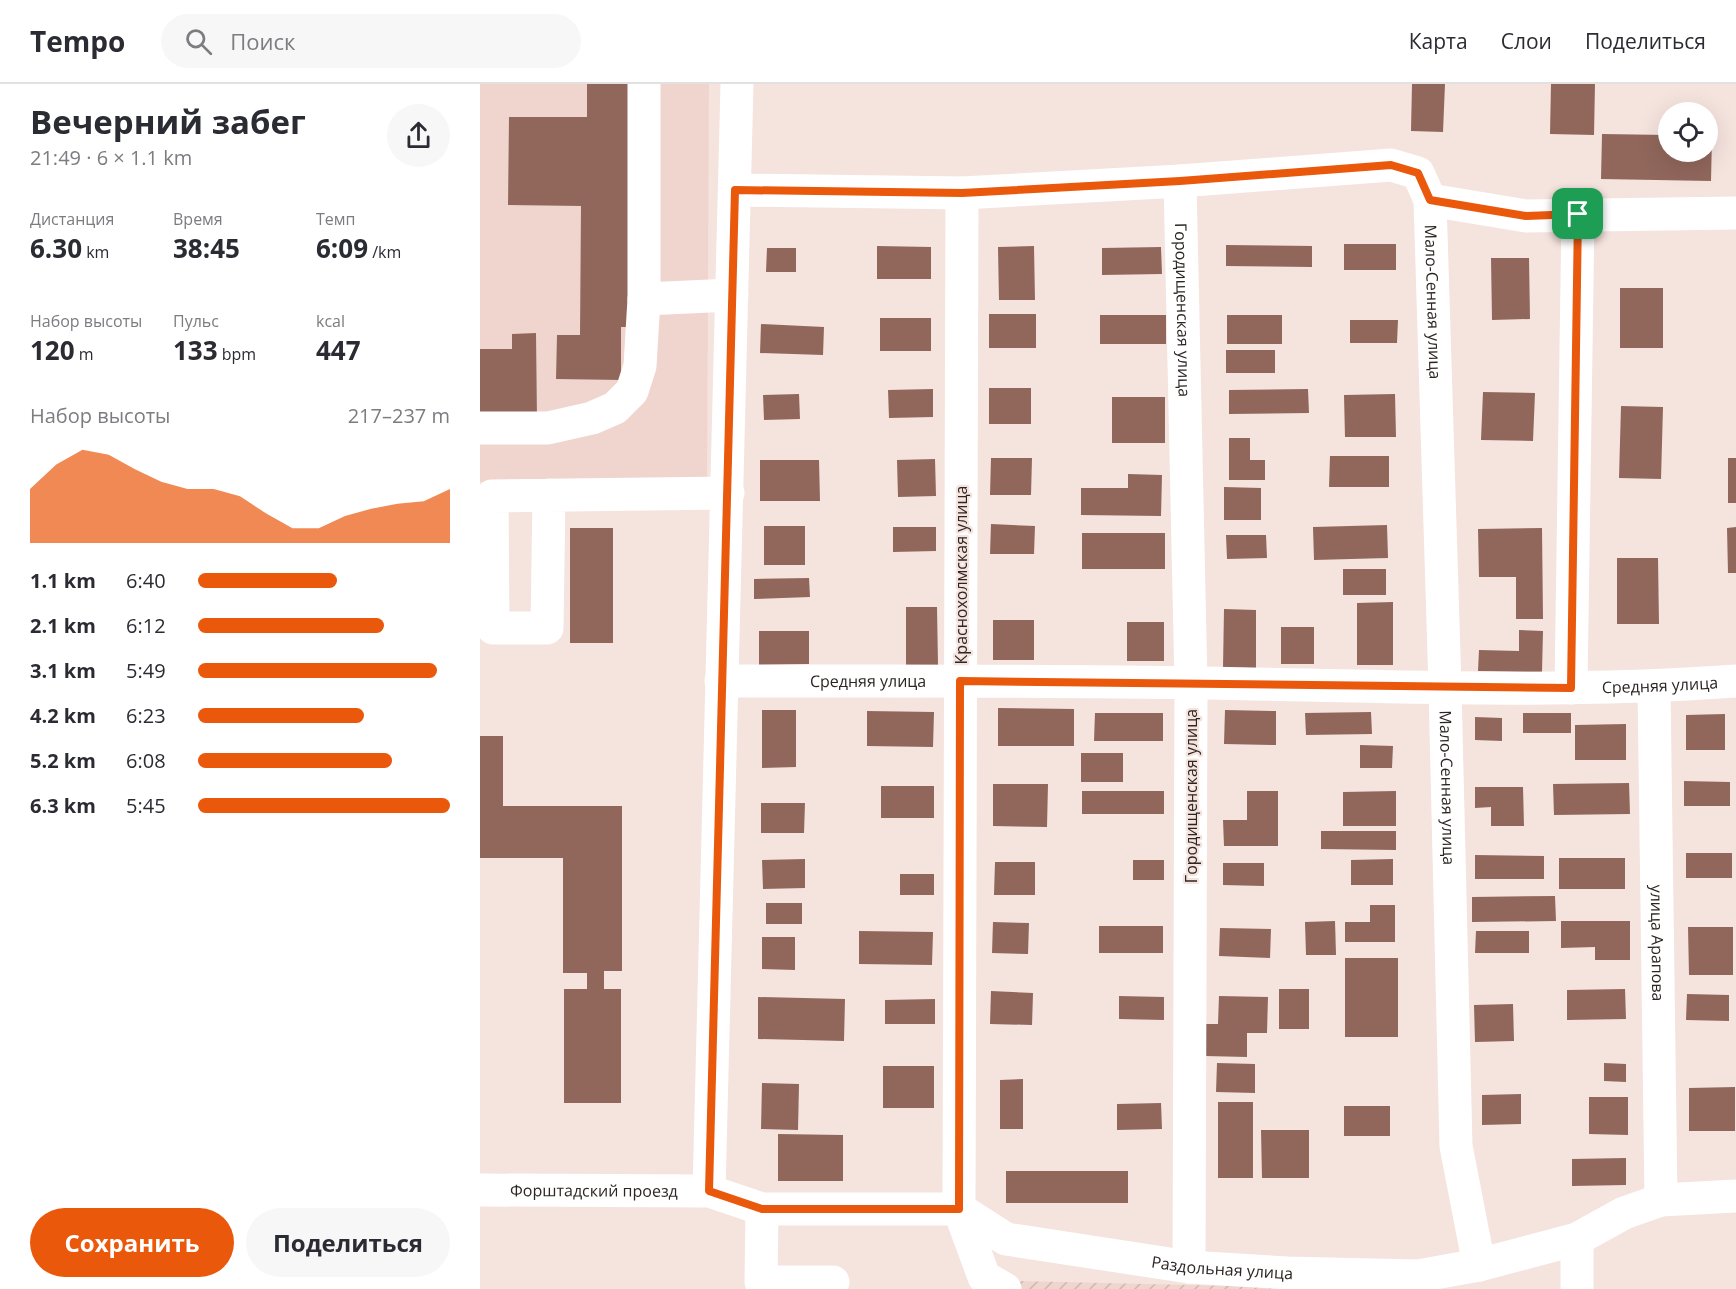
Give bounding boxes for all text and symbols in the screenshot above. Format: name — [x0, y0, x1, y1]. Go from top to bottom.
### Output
search box — [161, 14, 581, 68]
text: Tempo — [30, 22, 125, 60]
icon: search — [182, 25, 215, 58]
text: Поиск — [230, 26, 295, 56]
text: Карта — [1409, 27, 1468, 55]
text: Слои — [1501, 27, 1552, 55]
text: Поделиться — [1585, 27, 1706, 55]
text: Вечерний забег — [30, 99, 306, 144]
map controls — [1658, 102, 1718, 162]
button: locate — [1658, 102, 1718, 162]
button: share — [387, 104, 450, 167]
text: 21:49 · 6 × 1.1 km — [30, 144, 192, 171]
pin — [1552, 188, 1603, 239]
icon: arrive — [1561, 197, 1594, 230]
text: Дистанция — [30, 208, 114, 230]
text: Время — [173, 208, 223, 230]
text: Темп — [316, 208, 355, 230]
street label: Городищенская улица — [1170, 223, 1196, 397]
street label: Мало-Сенная улица — [1420, 224, 1447, 380]
text: 6.30 — [30, 230, 82, 266]
text: 38:45 — [173, 230, 240, 266]
text: 6:09 — [316, 230, 368, 266]
text: km — [82, 241, 109, 263]
text: /km — [368, 241, 401, 263]
text: Набор высоты — [30, 310, 142, 332]
text: Пульс — [173, 310, 219, 332]
text: kcal — [316, 310, 345, 332]
text: 120 — [30, 332, 75, 368]
text: 133 — [173, 332, 218, 368]
text: 447 — [316, 332, 361, 368]
text: m — [75, 343, 94, 365]
text: bpm — [218, 343, 256, 365]
text: Набор высоты — [30, 402, 170, 429]
text: 217–237 m — [348, 402, 450, 429]
street label: Краснохолмская улица — [950, 486, 972, 664]
text: 1.1 km — [30, 567, 96, 594]
text: 6:40 — [126, 567, 166, 594]
text: 2.1 km — [30, 612, 96, 639]
text: 6:12 — [126, 612, 166, 639]
text: 3.1 km — [30, 657, 96, 684]
text: 5:49 — [126, 657, 166, 684]
street label: Средняя улица — [810, 670, 926, 692]
street label: Средняя улица — [1602, 671, 1719, 698]
text: 4.2 km — [30, 702, 96, 729]
text: 6:23 — [126, 702, 166, 729]
street label: Городищенская улица — [1180, 709, 1202, 883]
street label: Мало-Сенная улица — [1435, 710, 1460, 865]
text: 5.2 km — [30, 747, 96, 774]
text: 6:08 — [126, 747, 166, 774]
text: 6.3 km — [30, 792, 96, 819]
text: 5:45 — [126, 792, 166, 819]
street label: улица Арапова — [1646, 884, 1669, 1002]
street label: Форштадский проезд — [510, 1179, 678, 1202]
button: Сохранить — [30, 1208, 234, 1277]
button: Поделиться — [246, 1208, 450, 1277]
street label: Раздольная улица — [1150, 1250, 1293, 1284]

